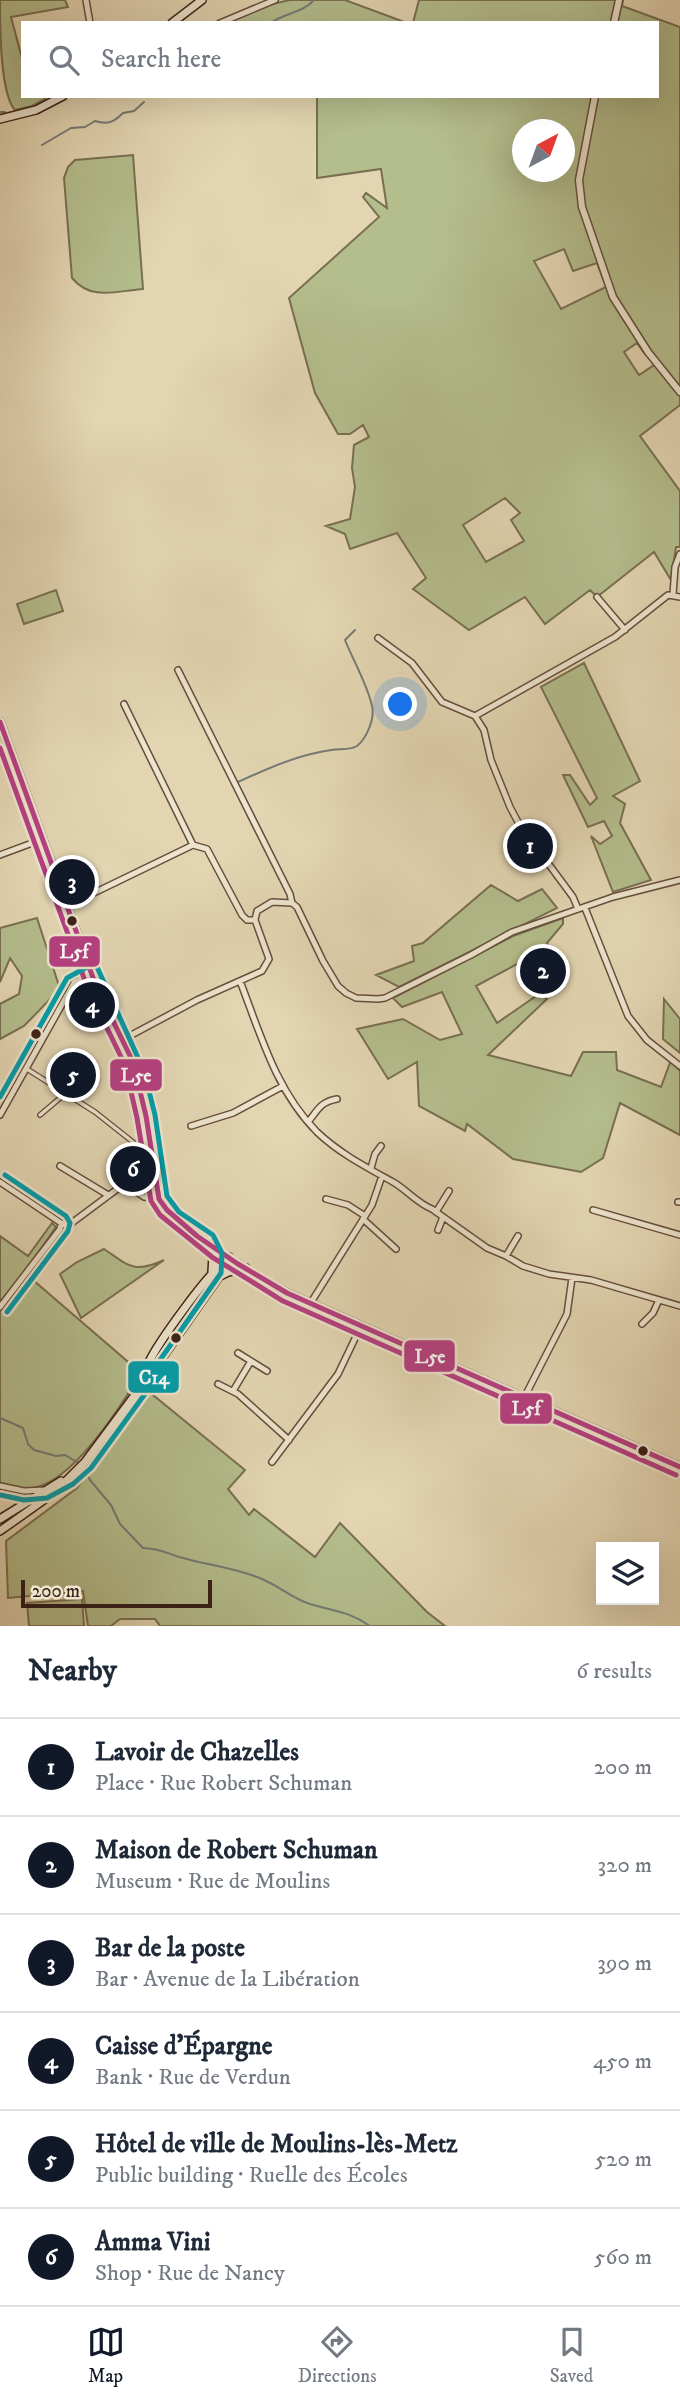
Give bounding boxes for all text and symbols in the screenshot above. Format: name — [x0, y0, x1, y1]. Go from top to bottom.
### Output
search box — [21, 21, 659, 98]
icon: search — [45, 41, 83, 79]
text: Search here — [101, 43, 221, 76]
north arrow — [512, 119, 575, 182]
your location — [383, 687, 417, 721]
pin: 1 — [507, 820, 553, 872]
pin: 3 — [49, 856, 95, 908]
unlabelled marker — [65, 914, 79, 928]
line badge: L5f — [48, 935, 101, 968]
text: L5f — [59, 941, 93, 964]
pin: 2 — [520, 945, 566, 997]
pin: 4 — [69, 979, 115, 1031]
unlabelled marker — [29, 1027, 43, 1041]
pin: 5 — [50, 1049, 96, 1101]
line badge: L5e — [109, 1058, 163, 1092]
text: L5e — [120, 1065, 152, 1088]
pin: 6 — [110, 1143, 156, 1195]
unlabelled marker — [169, 1331, 183, 1345]
line badge: L5e — [403, 1339, 456, 1373]
text: L5e — [414, 1346, 446, 1369]
line badge: C14 — [127, 1360, 180, 1394]
text: C14 — [139, 1367, 170, 1390]
line badge: L5f — [499, 1392, 553, 1425]
text: L5f — [511, 1398, 545, 1421]
unlabelled marker — [636, 1444, 650, 1458]
map controls — [596, 1542, 659, 1605]
button: layers — [596, 1542, 659, 1605]
scale bar — [21, 1577, 212, 1609]
text: 200 m — [32, 1580, 80, 1603]
text: Nearby — [28, 1653, 117, 1690]
text: 6 results — [576, 1657, 652, 1686]
text: Lavoir de Chazelles — [95, 1736, 299, 1769]
text: 1 — [47, 1753, 55, 1782]
text: 200 m — [594, 1753, 652, 1782]
text: Place · Rue Robert Schuman — [95, 1769, 352, 1798]
text: Maison de Robert Schuman — [95, 1834, 378, 1867]
text: 2 — [45, 1851, 57, 1880]
text: 320 m — [598, 1851, 652, 1880]
text: Museum · Rue de Moulins — [95, 1867, 330, 1896]
text: Bar de la poste — [95, 1932, 245, 1965]
text: 3 — [47, 1949, 55, 1978]
text: 390 m — [597, 1949, 652, 1978]
text: Bar · Avenue de la Libération — [95, 1965, 360, 1994]
text: Caisse d'Épargne — [95, 2030, 272, 2063]
text: 4 — [44, 2047, 58, 2076]
text: 450 m — [593, 2047, 652, 2076]
text: Bank · Rue de Verdun — [95, 2063, 291, 2092]
text: Hôtel de ville de Moulins-lès-Metz — [95, 2128, 458, 2161]
text: 5 — [45, 2145, 57, 2174]
text: 520 m — [595, 2145, 652, 2174]
text: Public building · Ruelle des Écoles — [95, 2161, 408, 2190]
text: Amma Vini — [95, 2226, 211, 2259]
text: 6 — [45, 2243, 57, 2272]
text: 560 m — [594, 2243, 652, 2272]
text: Shop · Rue de Nancy — [95, 2259, 285, 2288]
tab: Map — [87, 2323, 125, 2388]
tab: Directions — [298, 2323, 377, 2388]
tab: Saved — [550, 2323, 593, 2388]

